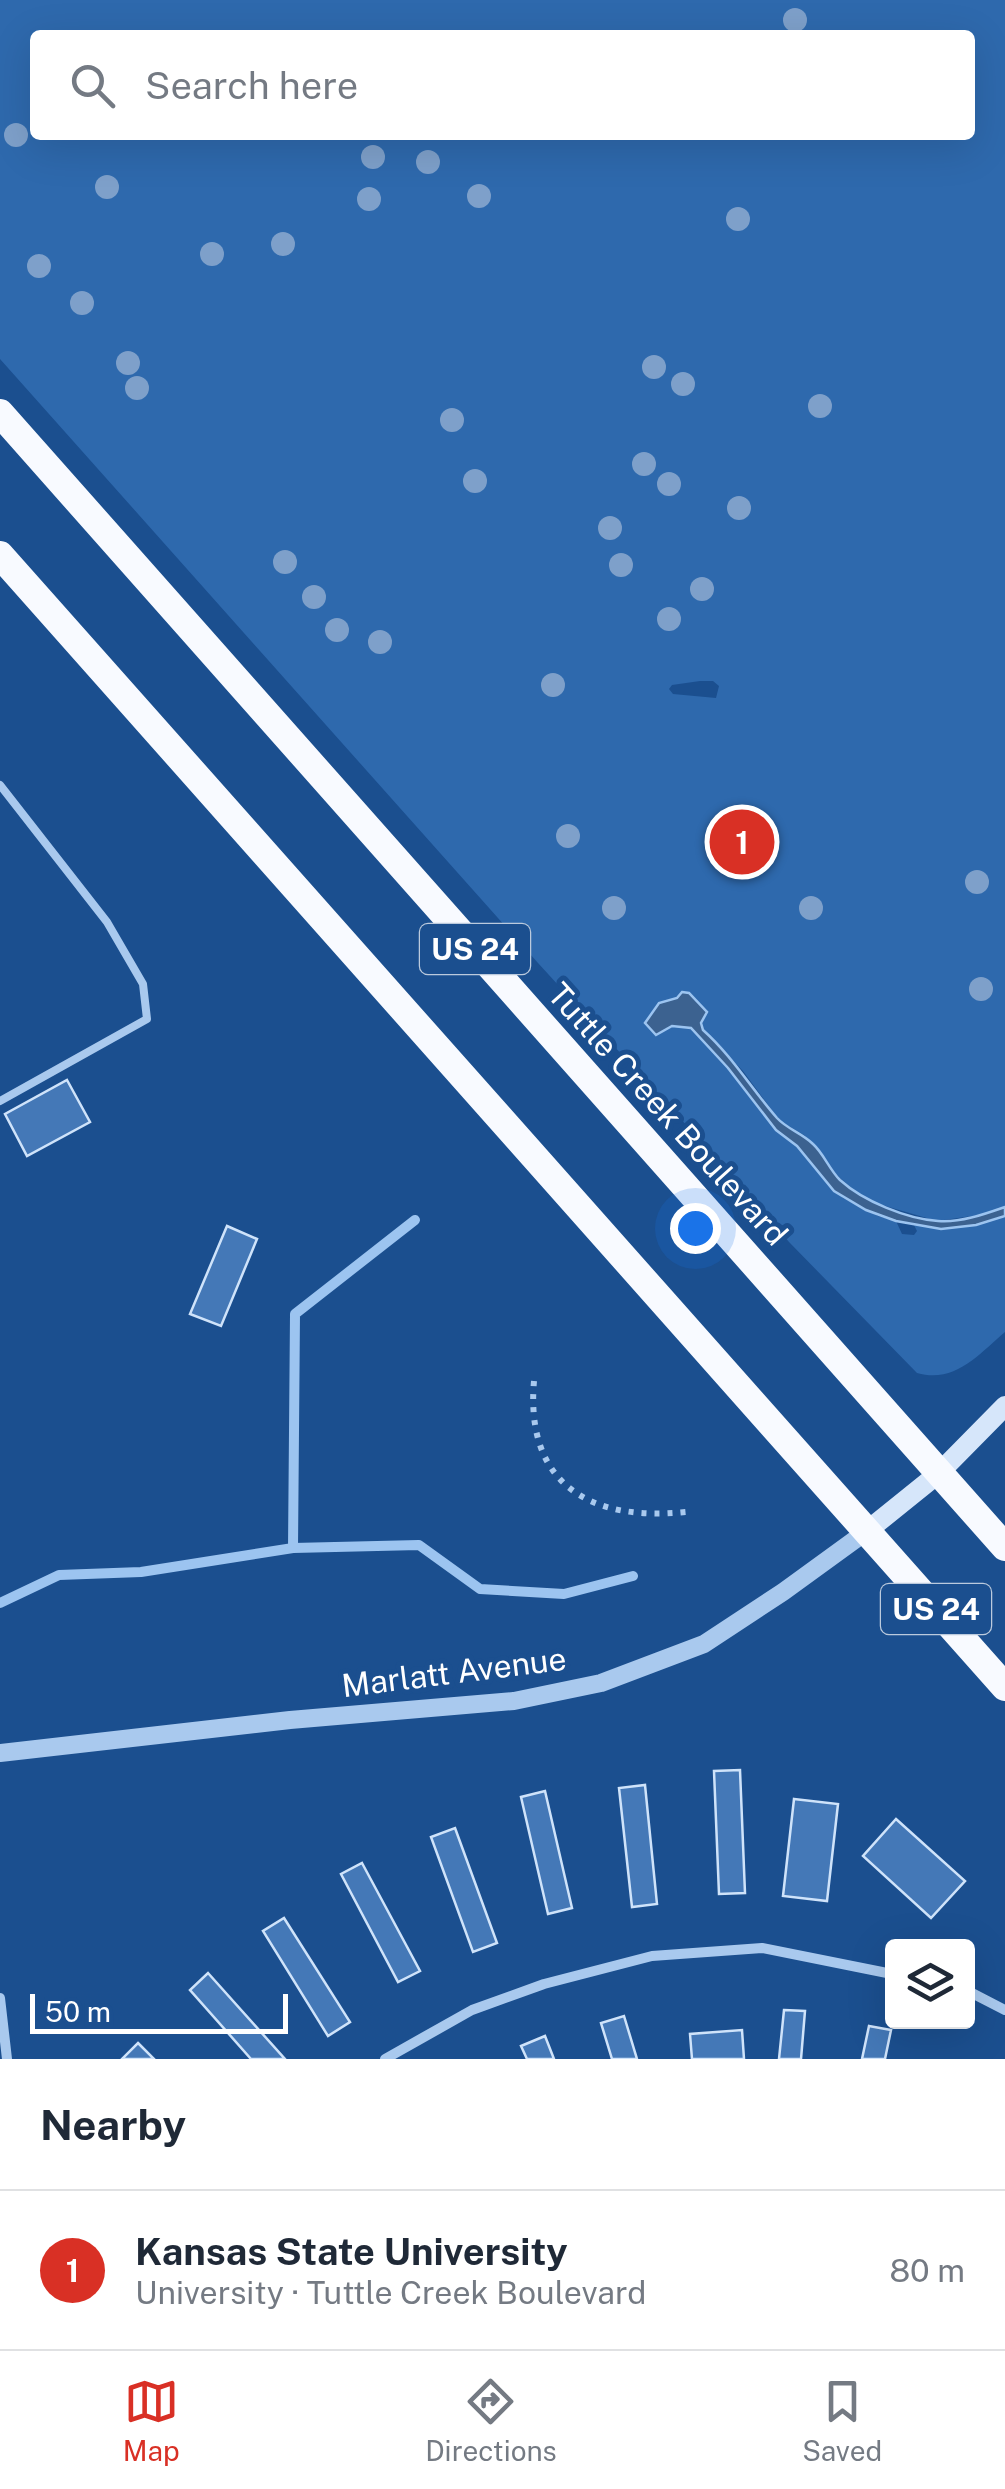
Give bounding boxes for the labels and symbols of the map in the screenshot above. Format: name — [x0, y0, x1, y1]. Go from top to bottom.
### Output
pin: 1 — [710, 804, 774, 880]
road number: US 24 — [420, 924, 530, 974]
street label: Tuttle Creek Boulevard — [541, 975, 795, 1253]
your location — [670, 1203, 721, 1254]
road number: US 24 — [881, 1584, 991, 1634]
street label: Marlatt Avenue — [340, 1640, 568, 1704]
scale bar — [30, 1989, 288, 2034]

